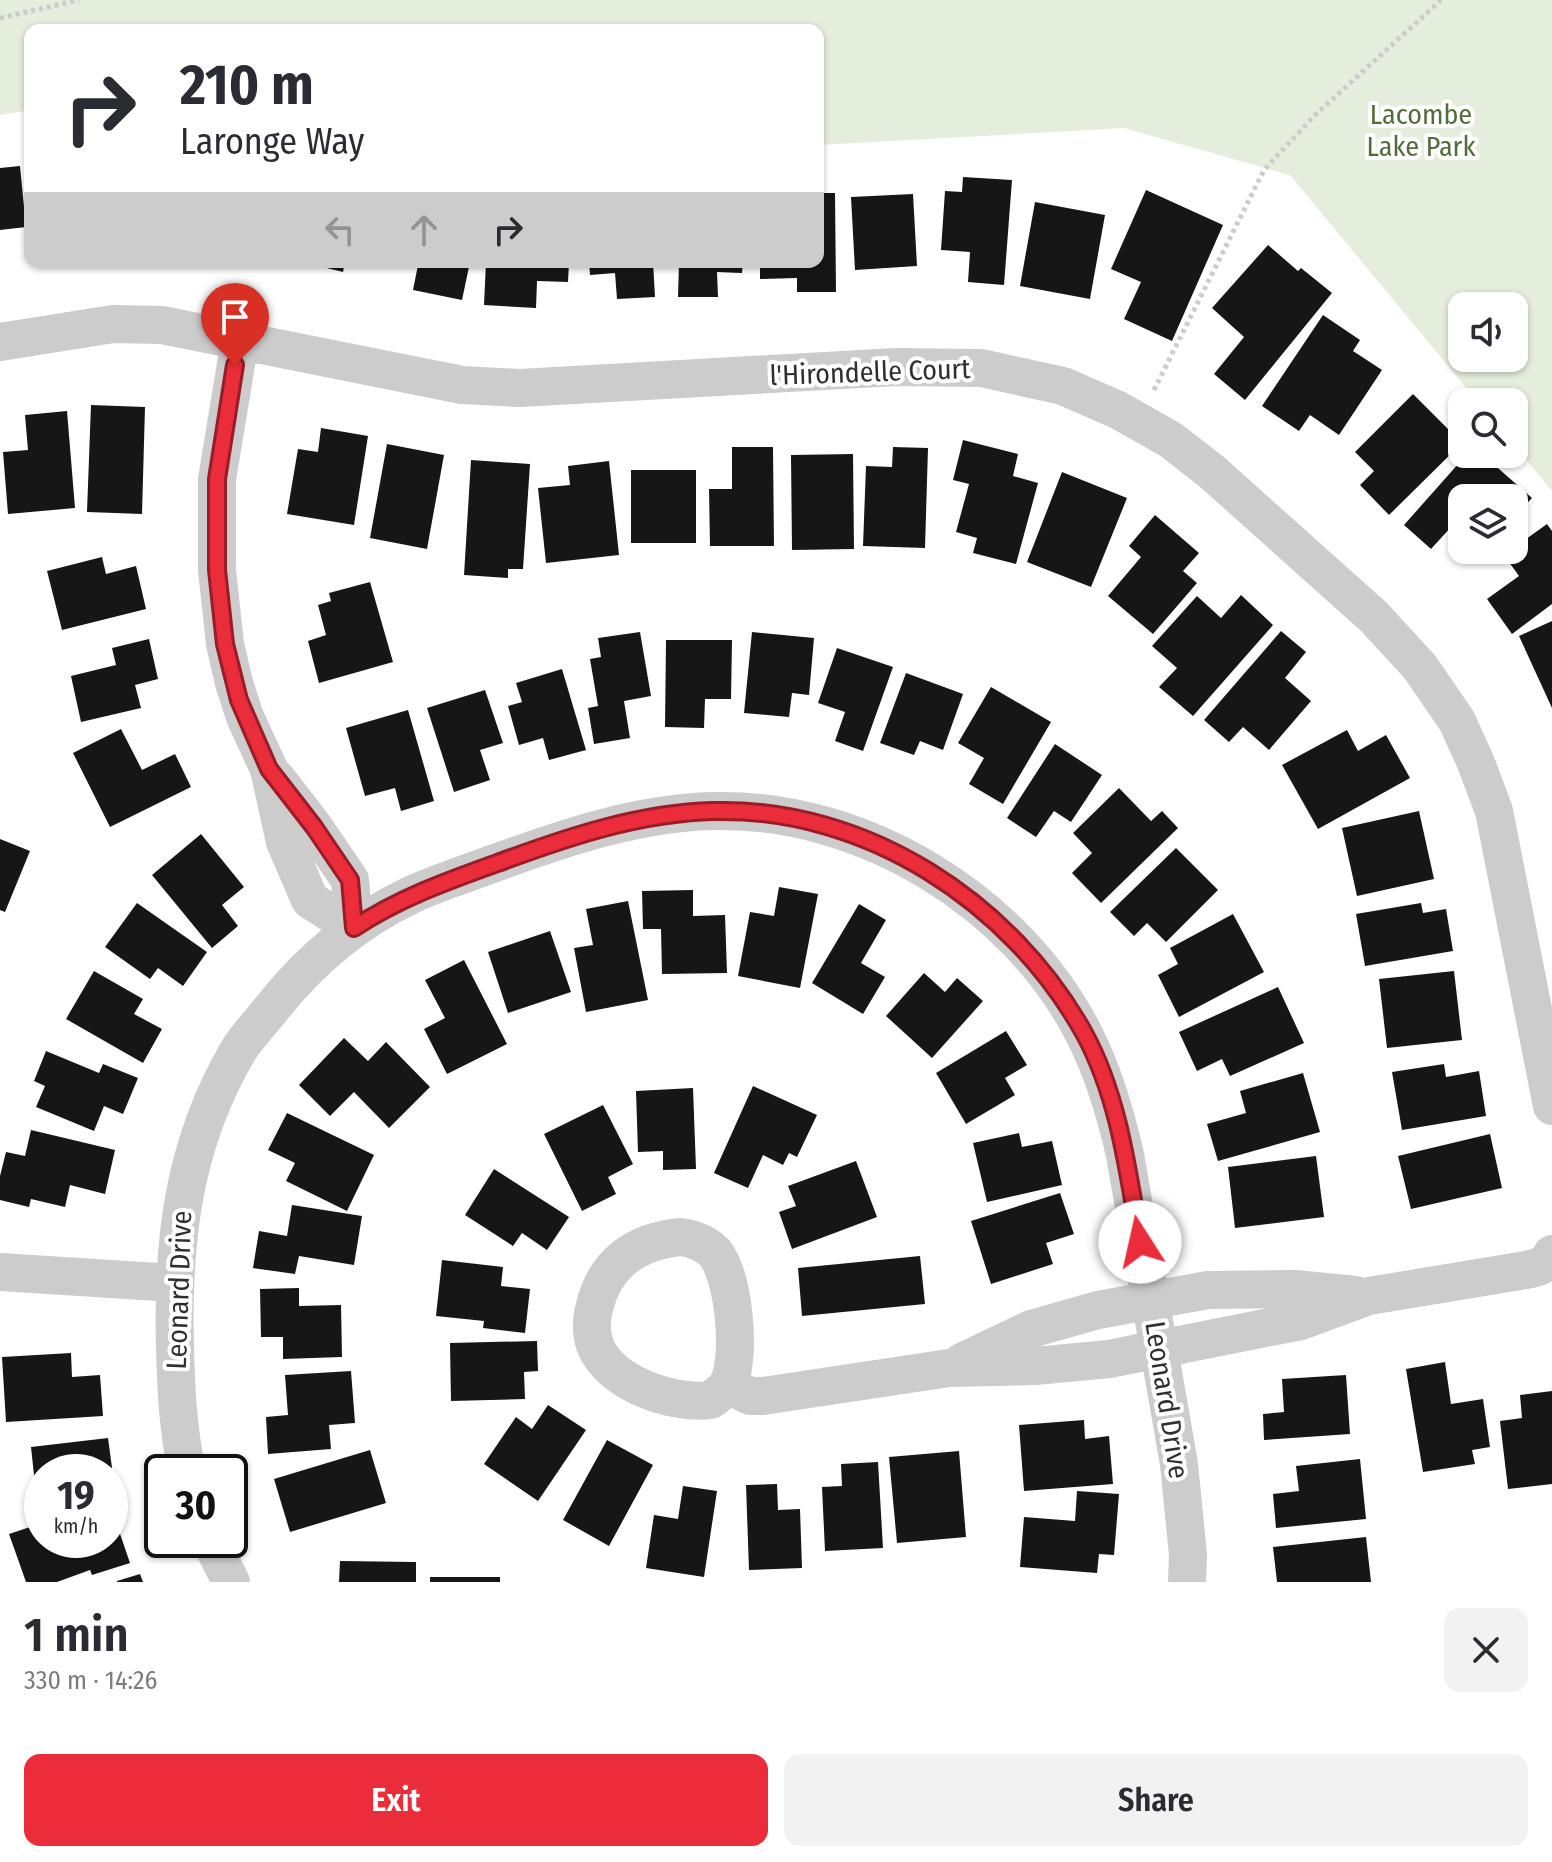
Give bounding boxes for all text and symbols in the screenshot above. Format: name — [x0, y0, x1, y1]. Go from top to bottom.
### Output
text: 210 m — [180, 52, 314, 119]
icon: right — [48, 56, 152, 160]
park label: Lacombe Lake Park — [1367, 98, 1476, 163]
text: Laronge Way — [180, 120, 364, 164]
icon: left — [318, 208, 362, 252]
icon: ahead — [402, 208, 446, 252]
icon: right — [486, 208, 530, 252]
pin — [201, 283, 269, 365]
map controls — [1448, 292, 1528, 564]
button: sound — [1448, 292, 1528, 372]
icon: arrive — [213, 295, 257, 339]
street label: l'Hirondelle Court — [769, 352, 972, 392]
button: search — [1448, 388, 1528, 468]
button: layers — [1448, 484, 1528, 564]
position arrow — [1098, 1200, 1182, 1284]
street label: Leonard Drive — [160, 1210, 198, 1370]
street label: Leonard Drive — [1138, 1319, 1196, 1481]
speed limit sign: 30 — [144, 1454, 248, 1558]
text: 19 — [57, 1472, 95, 1520]
text: km/h — [54, 1514, 98, 1538]
text: 1 min — [24, 1606, 129, 1664]
button: close — [1444, 1608, 1528, 1692]
text: 330 m · 14:26 — [24, 1665, 157, 1696]
button: Exit — [24, 1754, 768, 1846]
button: Share — [784, 1754, 1528, 1846]

